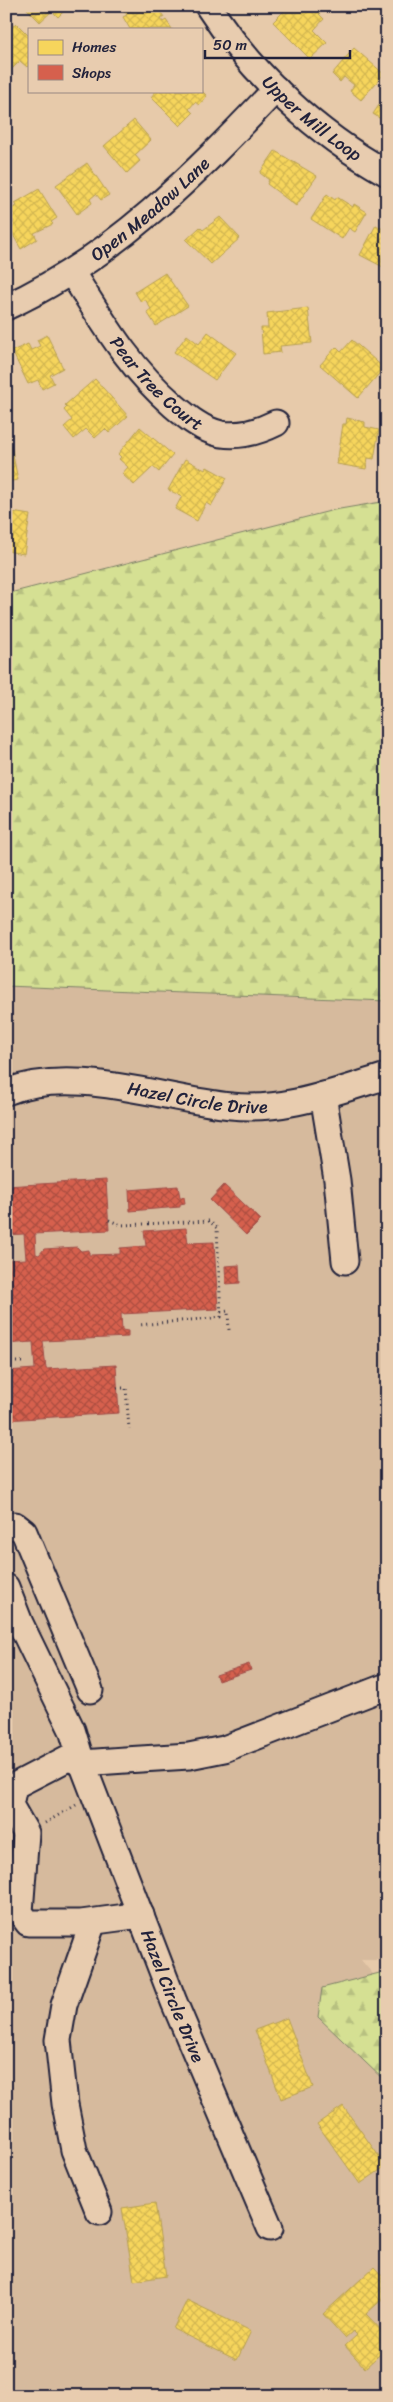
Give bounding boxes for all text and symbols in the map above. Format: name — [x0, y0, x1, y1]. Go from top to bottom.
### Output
legend — [28, 28, 202, 92]
scale bar — [205, 28, 350, 60]
text: 50 m — [213, 32, 248, 58]
text: Homes — [72, 34, 116, 60]
text: Shops — [72, 60, 112, 86]
street label: Upper Mill Loop — [254, 67, 369, 170]
street label: Open Meadow Lane — [84, 149, 218, 270]
street label: Pear Tree Court — [101, 329, 210, 440]
street label: Hazel Circle Drive — [125, 1072, 269, 1123]
street label: Hazel Circle Drive — [131, 1925, 214, 2068]

